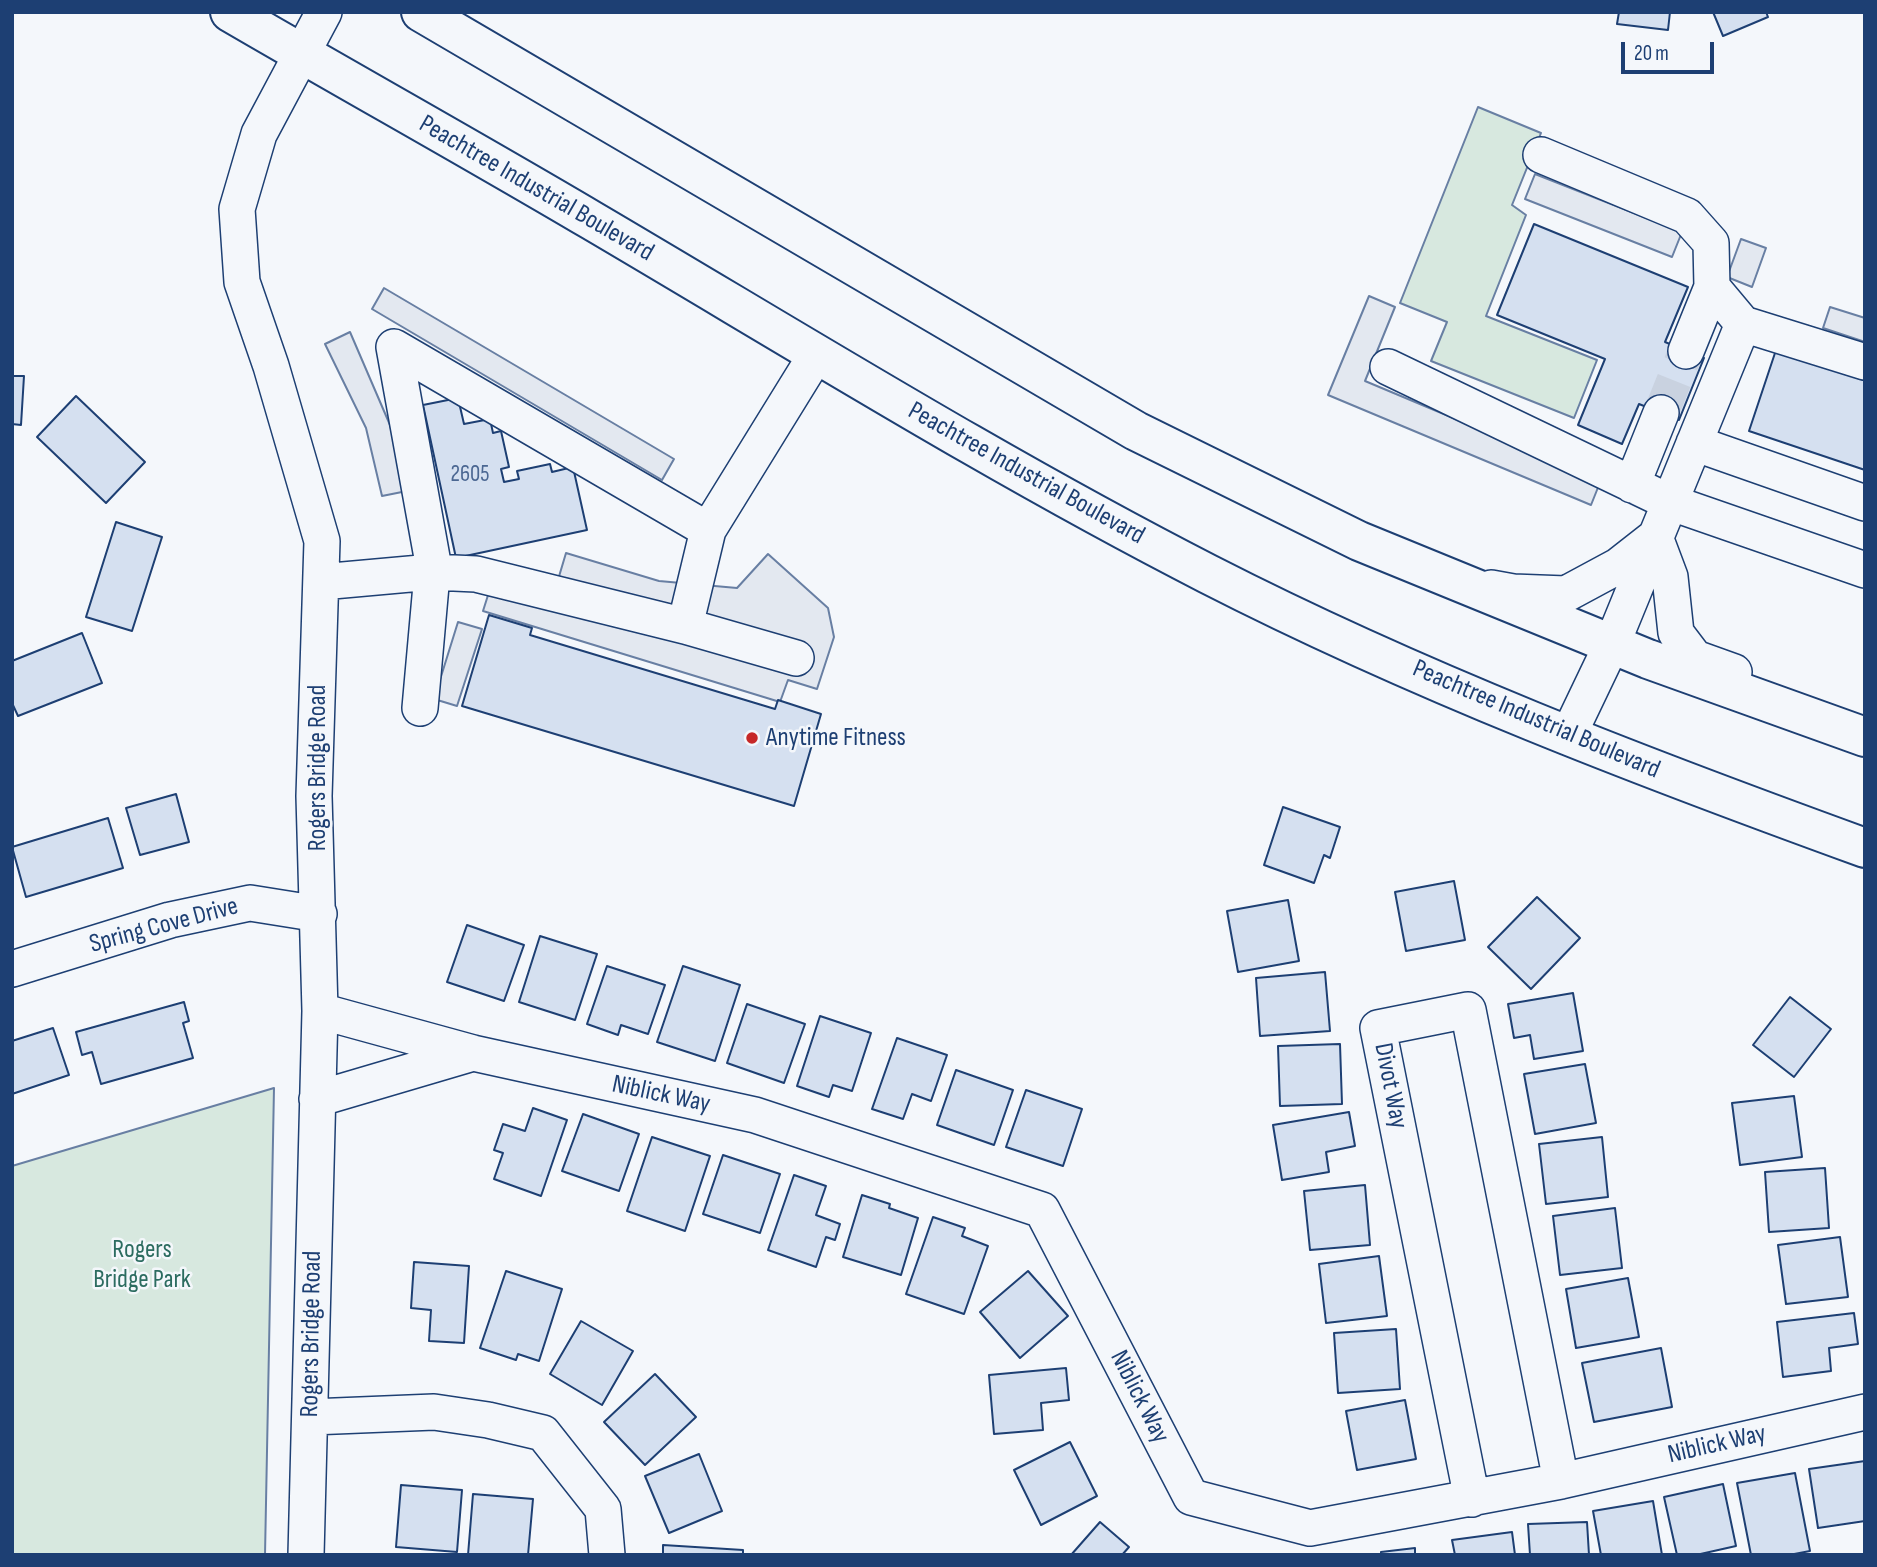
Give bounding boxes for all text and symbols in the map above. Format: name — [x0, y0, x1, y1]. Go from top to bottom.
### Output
scale bar — [1625, 28, 1718, 72]
text: 20 m — [1634, 41, 1669, 66]
street label: Peachtree Industrial Boulevard — [413, 109, 659, 269]
street label: Peachtree Industrial Boulevard — [902, 396, 1150, 552]
house number: 2605 — [450, 461, 490, 489]
street label: Peachtree Industrial Boulevard — [1408, 654, 1664, 786]
street label: Rogers Bridge Road — [302, 685, 334, 851]
place label: Anytime Fitness — [766, 722, 906, 754]
marker: Anytime Fitness — [744, 730, 760, 746]
street label: Spring Cove Drive — [86, 891, 242, 961]
street label: Divot Way — [1366, 1041, 1414, 1131]
street label: Niblick Way — [609, 1069, 713, 1121]
park label: Rogers Bridge Park — [93, 1234, 191, 1296]
street label: Rogers Bridge Road — [295, 1250, 329, 1418]
street label: Niblick Way — [1102, 1346, 1176, 1448]
street label: Niblick Way — [1665, 1419, 1769, 1471]

